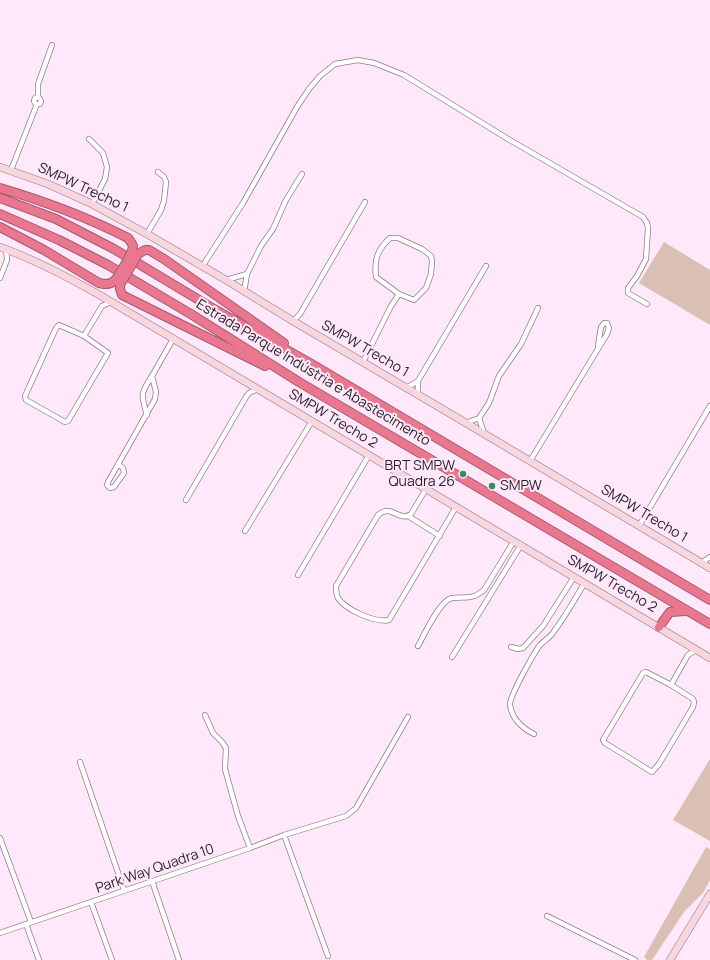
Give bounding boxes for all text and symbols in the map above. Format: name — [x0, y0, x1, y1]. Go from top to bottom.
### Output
street label: SMPW Trecho 1 — [35, 160, 131, 216]
street label: Estrada Parque Indústria e Abastecimento — [193, 296, 433, 450]
street label: SMPW Trecho 1 — [318, 317, 412, 381]
street label: SMPW Trecho 2 — [286, 386, 380, 452]
place label: BRT SMPW Quadra 26 — [384, 458, 455, 490]
marker: BRT SMPW Quadra 26 — [458, 469, 468, 479]
place label: SMPW — [500, 478, 542, 494]
marker: SMPW — [487, 481, 497, 491]
street label: SMPW Trecho 1 — [598, 482, 690, 546]
street label: SMPW Trecho 2 — [564, 552, 660, 616]
street label: Park Way Quadra 10 — [93, 841, 217, 897]

